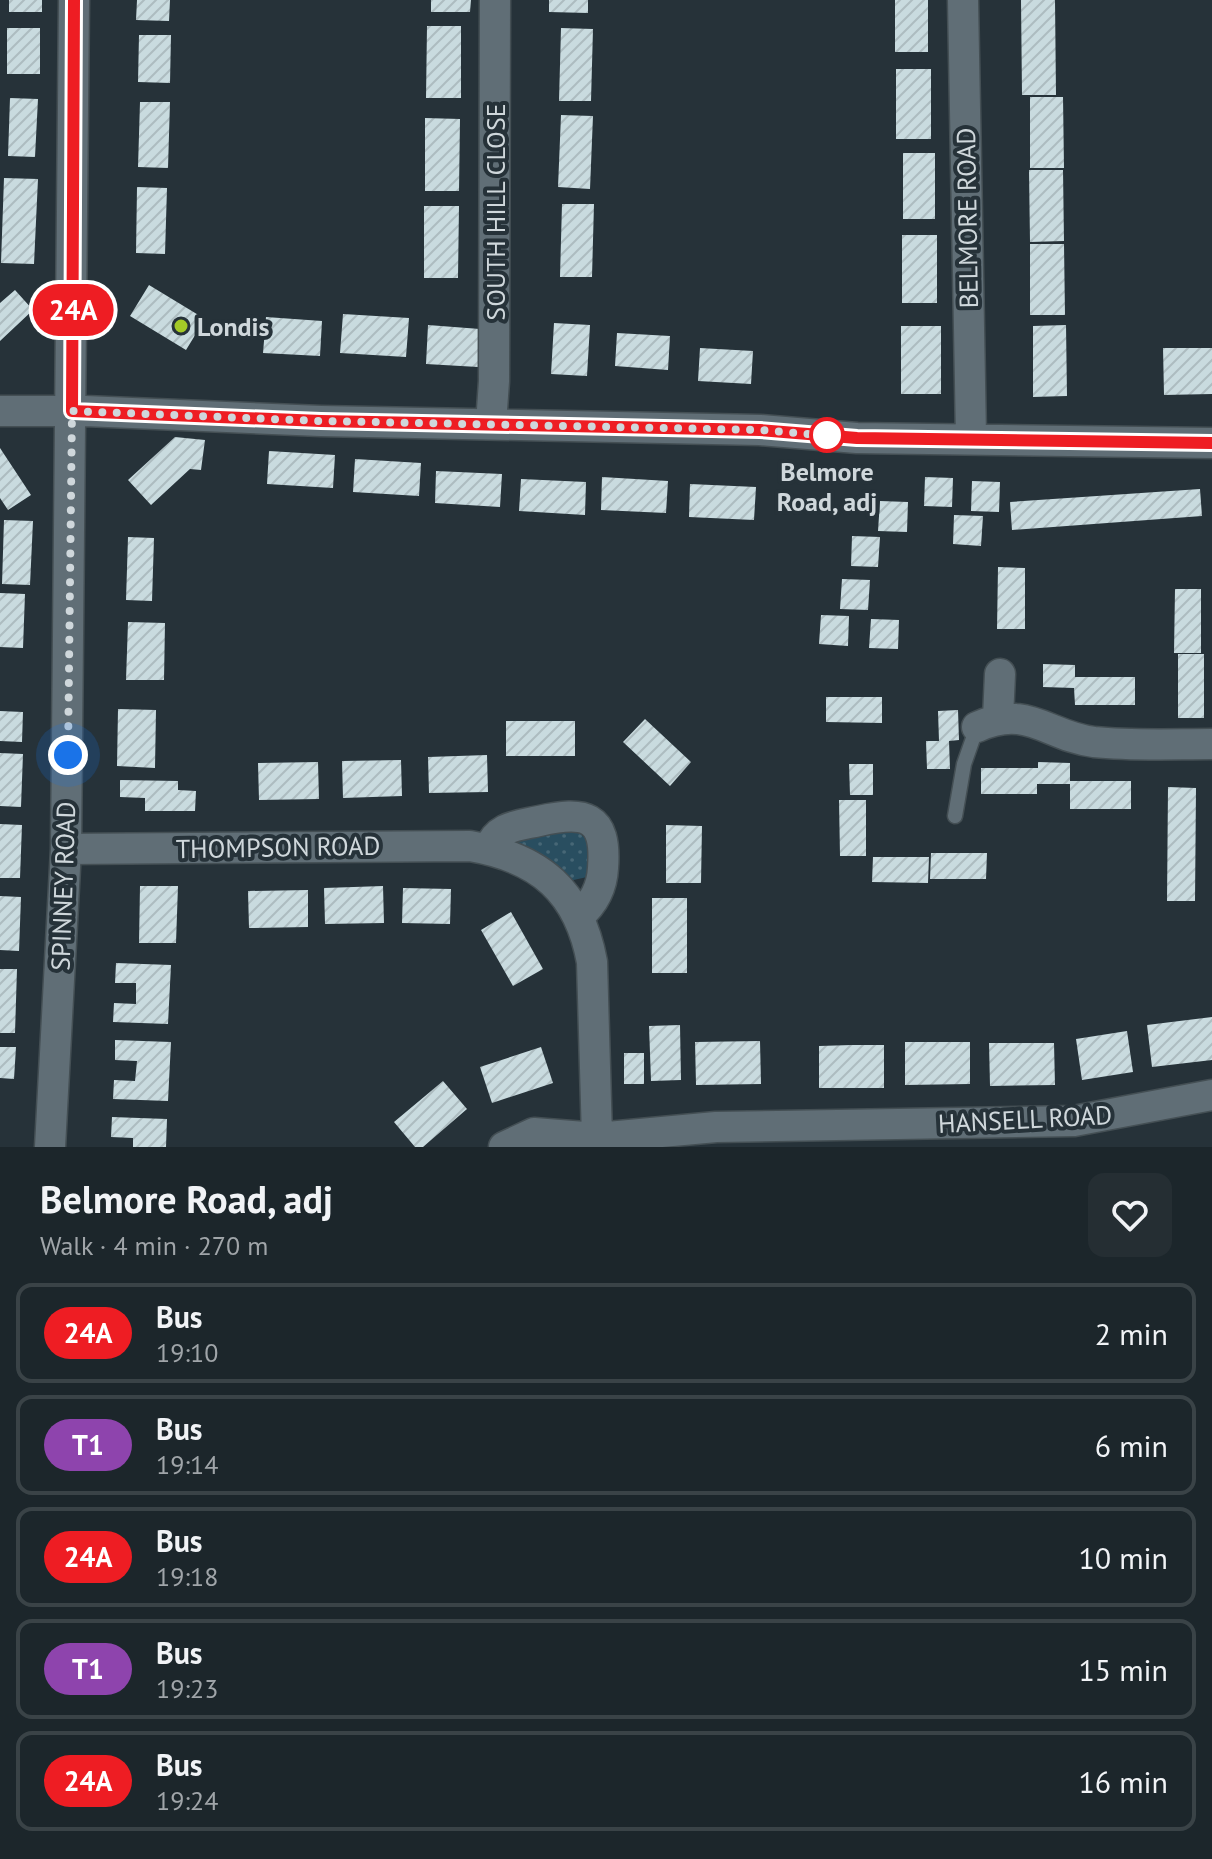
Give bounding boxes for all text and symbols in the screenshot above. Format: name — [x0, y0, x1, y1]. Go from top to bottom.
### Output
street label: SOUTH HILL CLOSE — [479, 103, 512, 321]
street label: BELMORE ROAD — [949, 127, 985, 309]
line badge: 24A — [27, 284, 119, 336]
text: 24A — [49, 291, 97, 328]
place label: Londis — [197, 310, 270, 343]
marker: Londis — [172, 317, 190, 335]
marker: Belmore Road, adj — [810, 418, 844, 452]
place label: Belmore Road, adj — [777, 455, 877, 518]
your location — [48, 735, 88, 775]
street label: SPINNEY ROAD — [44, 801, 82, 971]
street label: THOMPSON ROAD — [175, 829, 381, 865]
street label: HANSELL ROAD — [937, 1098, 1113, 1140]
button: heart — [1088, 1173, 1172, 1257]
text: Belmore Road, adj — [40, 1174, 333, 1223]
text: Walk · 4 min · 270 m — [40, 1229, 268, 1262]
text: Bus — [156, 1297, 203, 1336]
text: 24A — [64, 1314, 112, 1351]
text: 2 min — [1095, 1314, 1168, 1353]
text: 19:10 — [156, 1336, 218, 1369]
text: Bus — [156, 1409, 203, 1448]
text: T1 — [72, 1426, 104, 1463]
text: 6 min — [1095, 1426, 1168, 1465]
text: 19:14 — [156, 1448, 218, 1481]
text: Bus — [156, 1521, 203, 1560]
text: 24A — [64, 1538, 112, 1575]
text: 10 min — [1078, 1538, 1168, 1577]
text: 19:18 — [156, 1560, 218, 1593]
text: Bus — [156, 1633, 203, 1672]
text: T1 — [72, 1650, 104, 1687]
text: 15 min — [1078, 1650, 1168, 1689]
text: 19:23 — [156, 1672, 218, 1705]
text: Bus — [156, 1745, 203, 1784]
text: 24A — [64, 1762, 112, 1799]
text: 16 min — [1078, 1762, 1168, 1801]
text: 19:24 — [156, 1784, 218, 1817]

